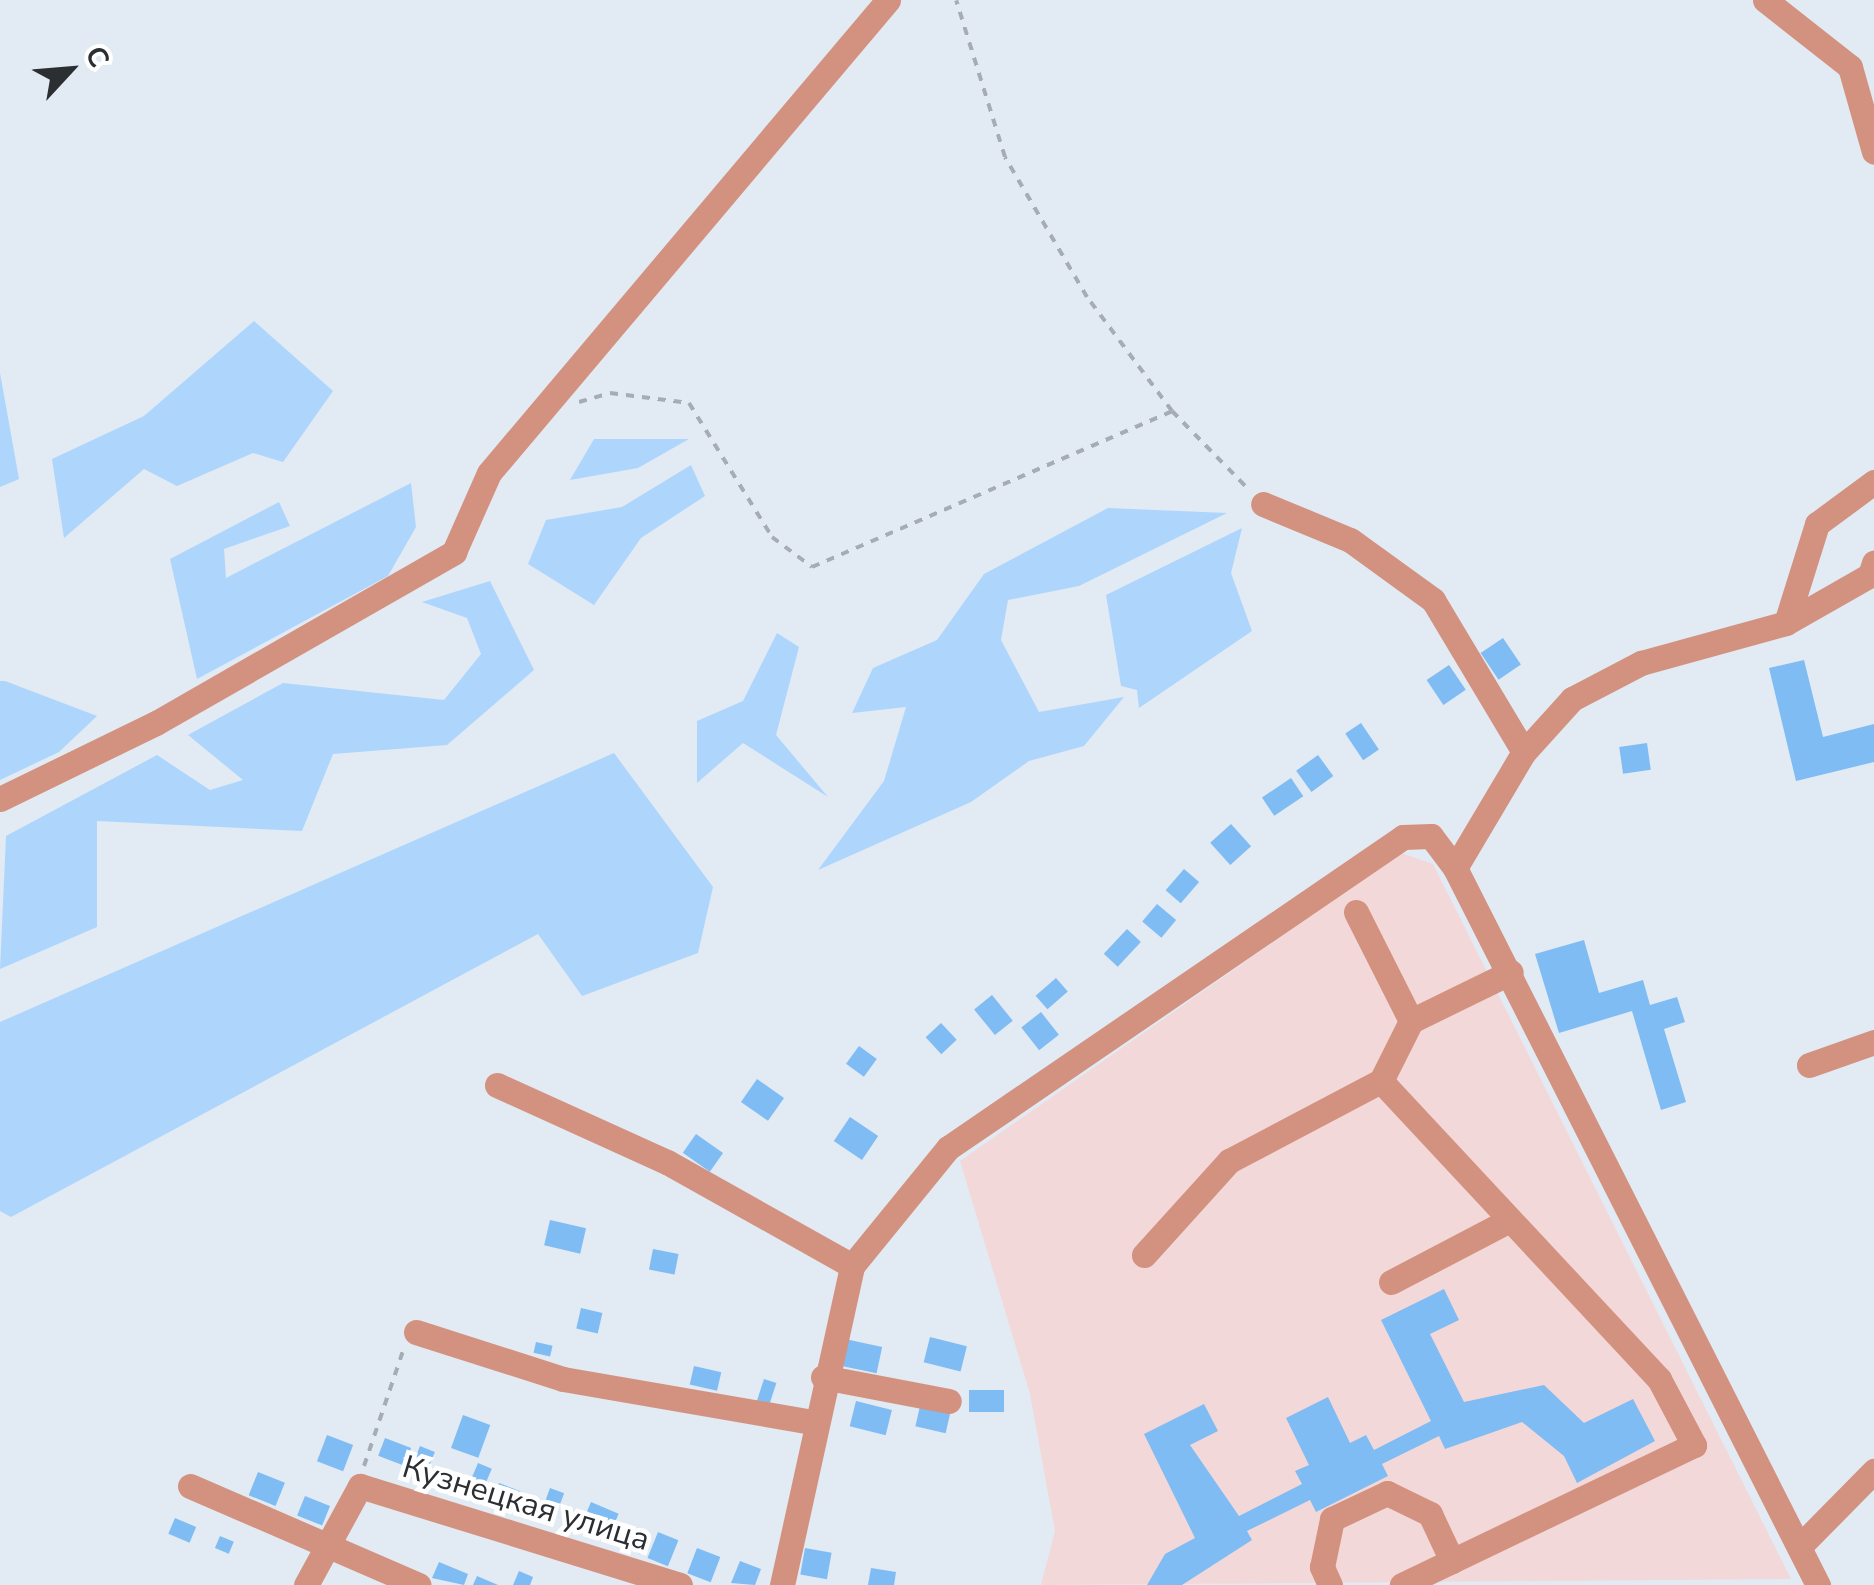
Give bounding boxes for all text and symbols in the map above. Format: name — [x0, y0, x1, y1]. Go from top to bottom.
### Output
north arrow — [20, 20, 120, 120]
text: С — [76, 40, 118, 74]
street label: Кузнецкая улица — [398, 1448, 654, 1560]

